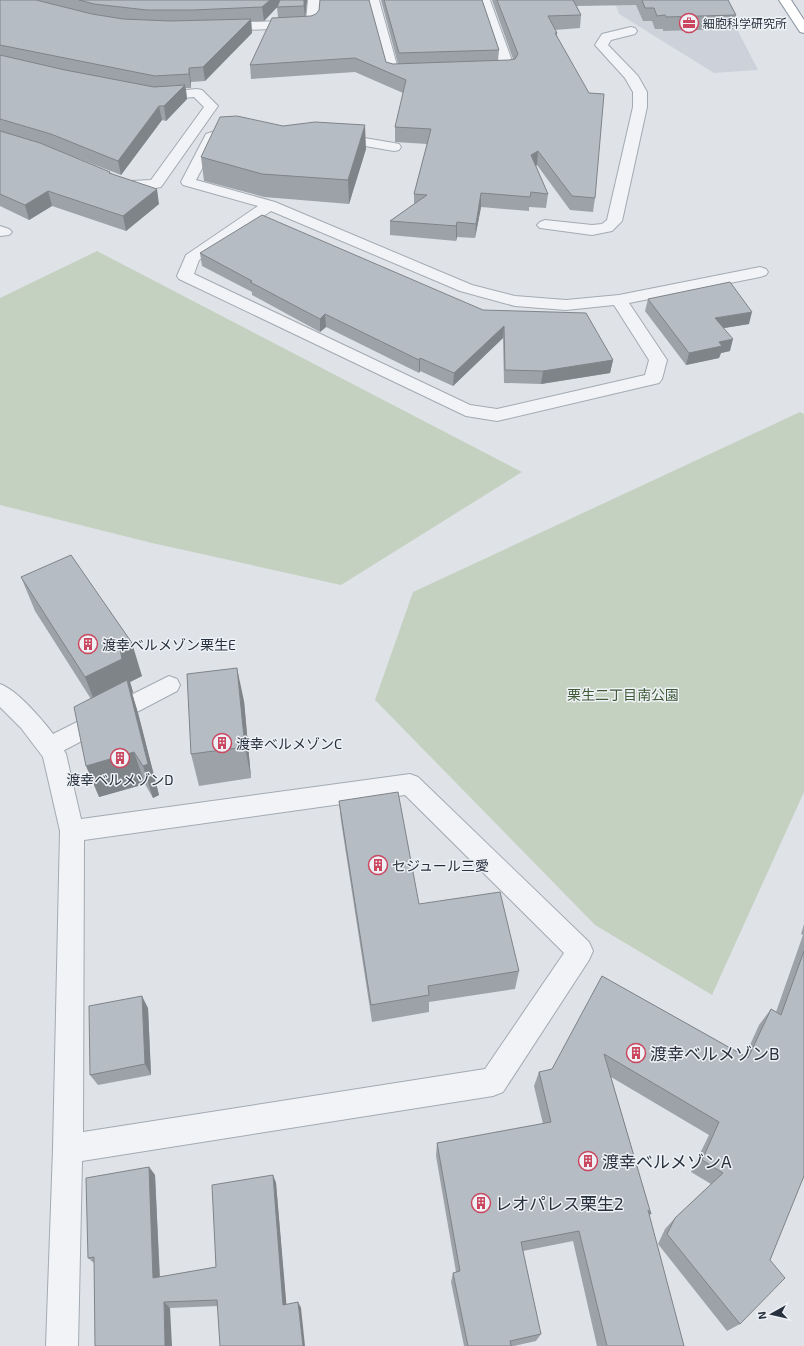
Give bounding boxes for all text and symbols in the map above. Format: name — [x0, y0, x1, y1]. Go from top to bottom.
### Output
office icon: 細胞科学研究所 — [678, 12, 700, 34]
place label: 細胞科学研究所 — [703, 16, 787, 30]
building icon: 渡幸ベルメゾン栗生E — [77, 633, 99, 655]
place label: 渡幸ベルメゾン栗生E — [102, 636, 236, 653]
park label: 栗生二丁目南公園 — [567, 686, 679, 703]
building icon: 渡幸ベルメゾンC — [211, 732, 233, 754]
place label: 渡幸ベルメゾンC — [236, 735, 342, 752]
building icon: 渡幸ベルメゾンD — [109, 747, 131, 769]
place label: 渡幸ベルメゾンD — [66, 771, 174, 788]
building icon: セジュール三愛 — [367, 854, 389, 876]
place label: セジュール三愛 — [392, 857, 489, 874]
building icon: 渡幸ベルメゾンB — [625, 1042, 647, 1064]
place label: 渡幸ベルメゾンB — [650, 1043, 780, 1063]
building icon: 渡幸ベルメゾンA — [577, 1150, 599, 1172]
place label: 渡幸ベルメゾンA — [602, 1151, 732, 1171]
building icon: レオパレス栗生2 — [470, 1192, 492, 1214]
place label: レオパレス栗生2 — [495, 1193, 624, 1213]
north arrow — [752, 1294, 792, 1334]
text: N — [755, 1311, 769, 1320]

